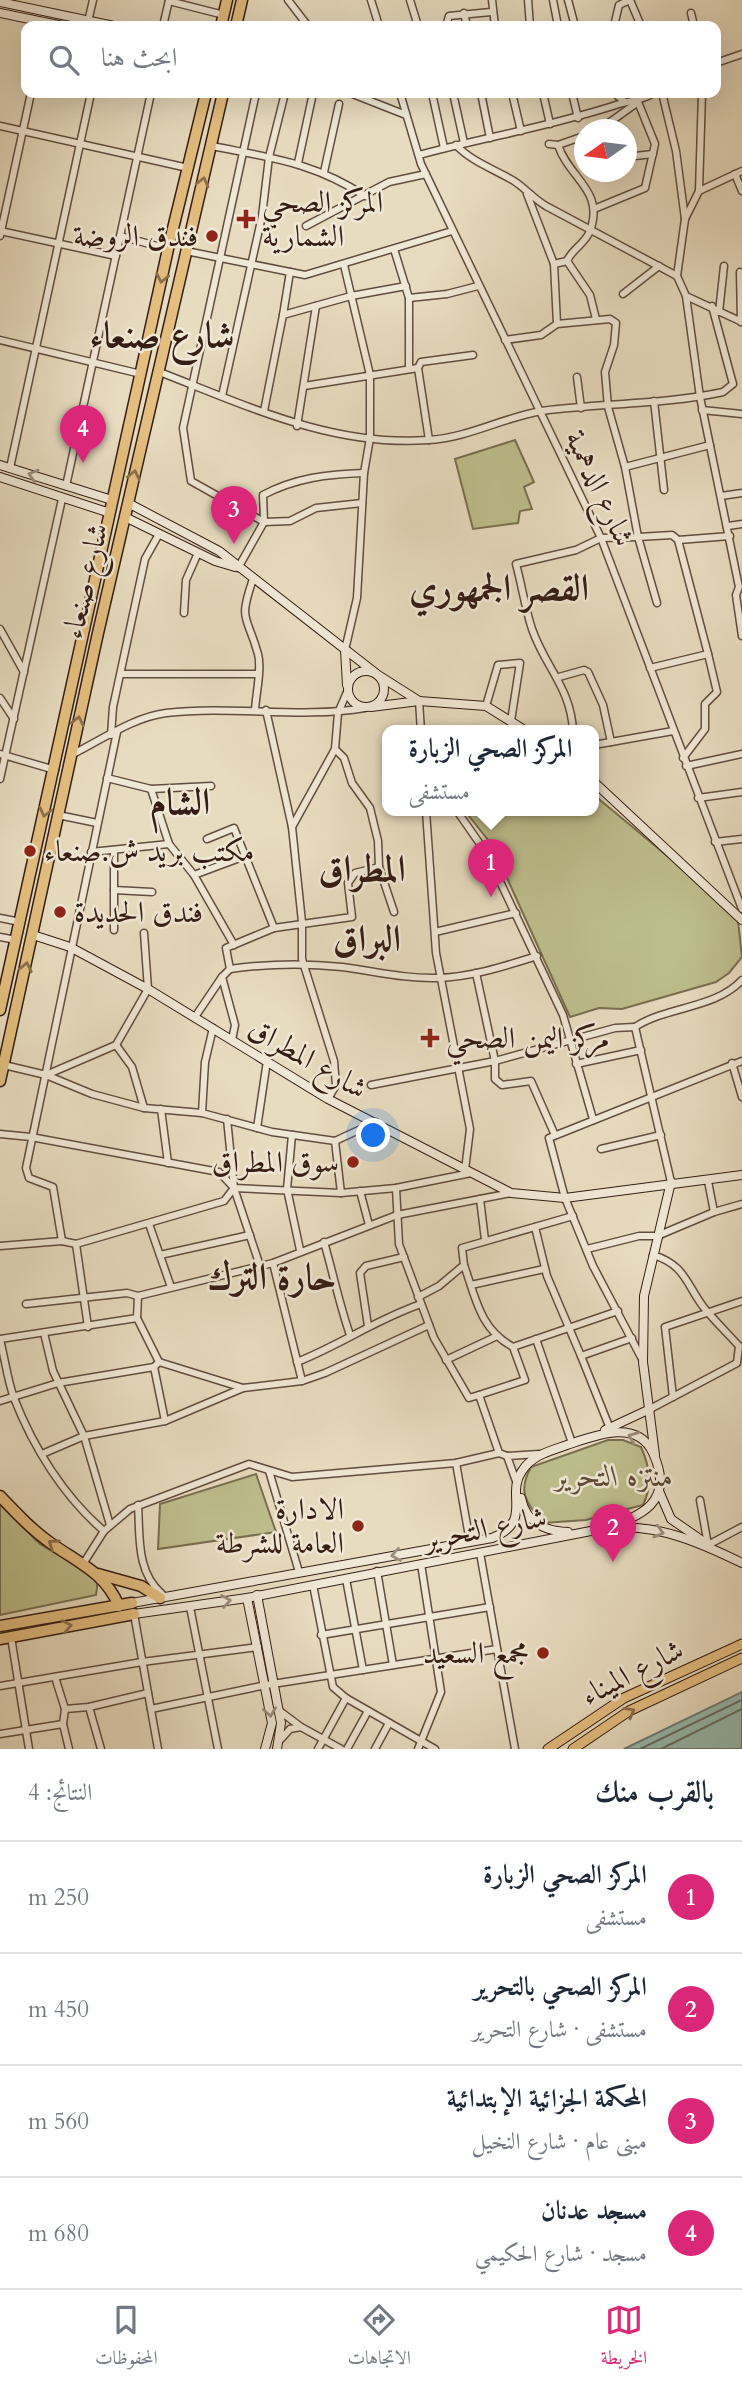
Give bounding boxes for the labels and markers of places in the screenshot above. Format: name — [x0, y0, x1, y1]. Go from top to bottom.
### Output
place label: المركز الصحي الشمارية — [262, 182, 383, 257]
marker: المركز الصحي الشمارية — [236, 209, 256, 229]
place label: فندق الروضة — [73, 216, 198, 257]
marker: فندق الروضة — [204, 228, 220, 244]
pin: 4 — [60, 405, 106, 463]
pin: 3 — [211, 486, 257, 544]
place label: مكتب بريد ش.صنعاء — [44, 831, 254, 872]
pin: 1 — [468, 839, 514, 897]
marker: مكتب بريد ش.صنعاء — [22, 843, 38, 859]
place label: فندق الحديدة — [74, 892, 203, 933]
marker: فندق الحديدة — [52, 904, 68, 920]
place label: مركز اليمن الصحي — [446, 1018, 610, 1066]
marker: مركز اليمن الصحي — [420, 1028, 440, 1048]
place label: سوق المطراق — [212, 1142, 339, 1183]
marker: سوق المطراق — [345, 1154, 361, 1170]
place label: الادارة العامة للشرطة — [216, 1489, 344, 1564]
pin: 2 — [590, 1504, 636, 1562]
marker: الادارة العامة للشرطة — [350, 1518, 366, 1534]
place label: مجمع السعيد — [423, 1633, 529, 1680]
marker: مجمع السعيد — [535, 1645, 551, 1661]

